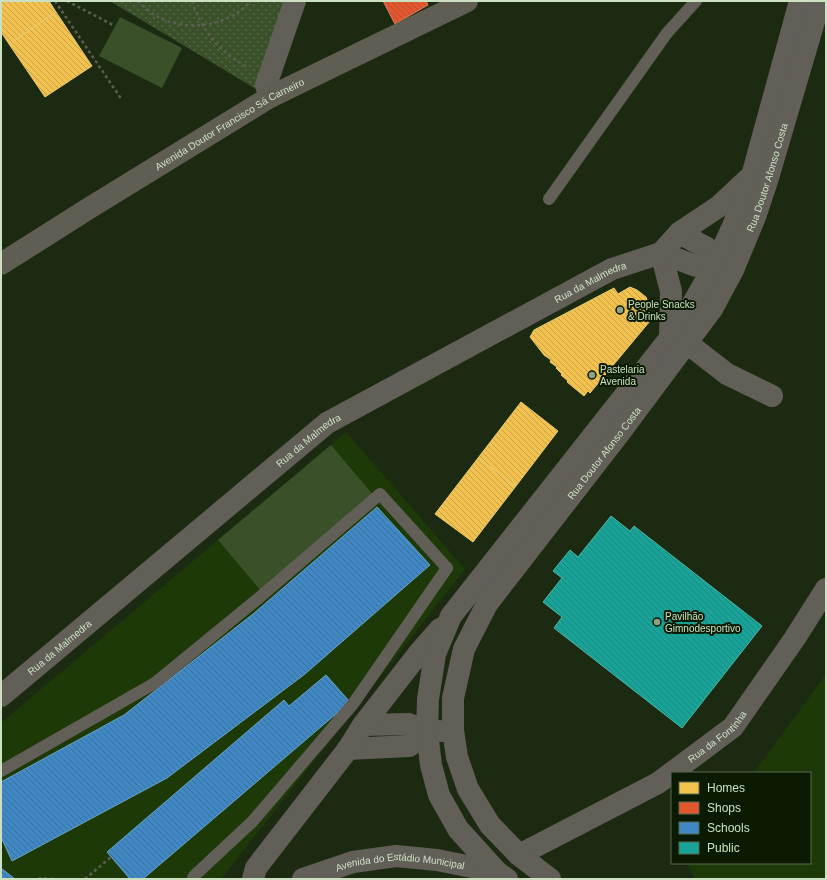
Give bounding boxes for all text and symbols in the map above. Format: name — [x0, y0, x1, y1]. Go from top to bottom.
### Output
street label: Avenida Doutor Francisco Sá Carneiro — [153, 76, 306, 172]
street label: Rua Doutor Afonso Costa — [744, 121, 789, 233]
street label: Rua da Malmedra — [552, 259, 628, 305]
place label: People Snacks & Drinks — [628, 299, 695, 322]
marker: People Snacks & Drinks — [615, 305, 625, 315]
place label: Pastelaria Avenida — [600, 364, 645, 387]
marker: Pastelaria Avenida — [587, 370, 597, 380]
street label: Rua Doutor Afonso Costa — [565, 404, 643, 501]
street label: Rua da Malmedra — [274, 411, 343, 469]
place label: Pavilhão Gimnodesportivo — [665, 611, 741, 634]
street label: Rua da Malmedra — [25, 617, 94, 677]
marker: Pavilhão Gimnodesportivo — [652, 617, 662, 627]
street label: Rua da Fontinha — [686, 708, 749, 764]
legend — [671, 772, 811, 864]
text: Homes — [707, 781, 745, 795]
text: Shops — [707, 801, 741, 815]
text: Schools — [707, 821, 750, 835]
text: Public — [707, 841, 740, 855]
street label: Avenida do Estádio Municipal — [334, 850, 466, 873]

